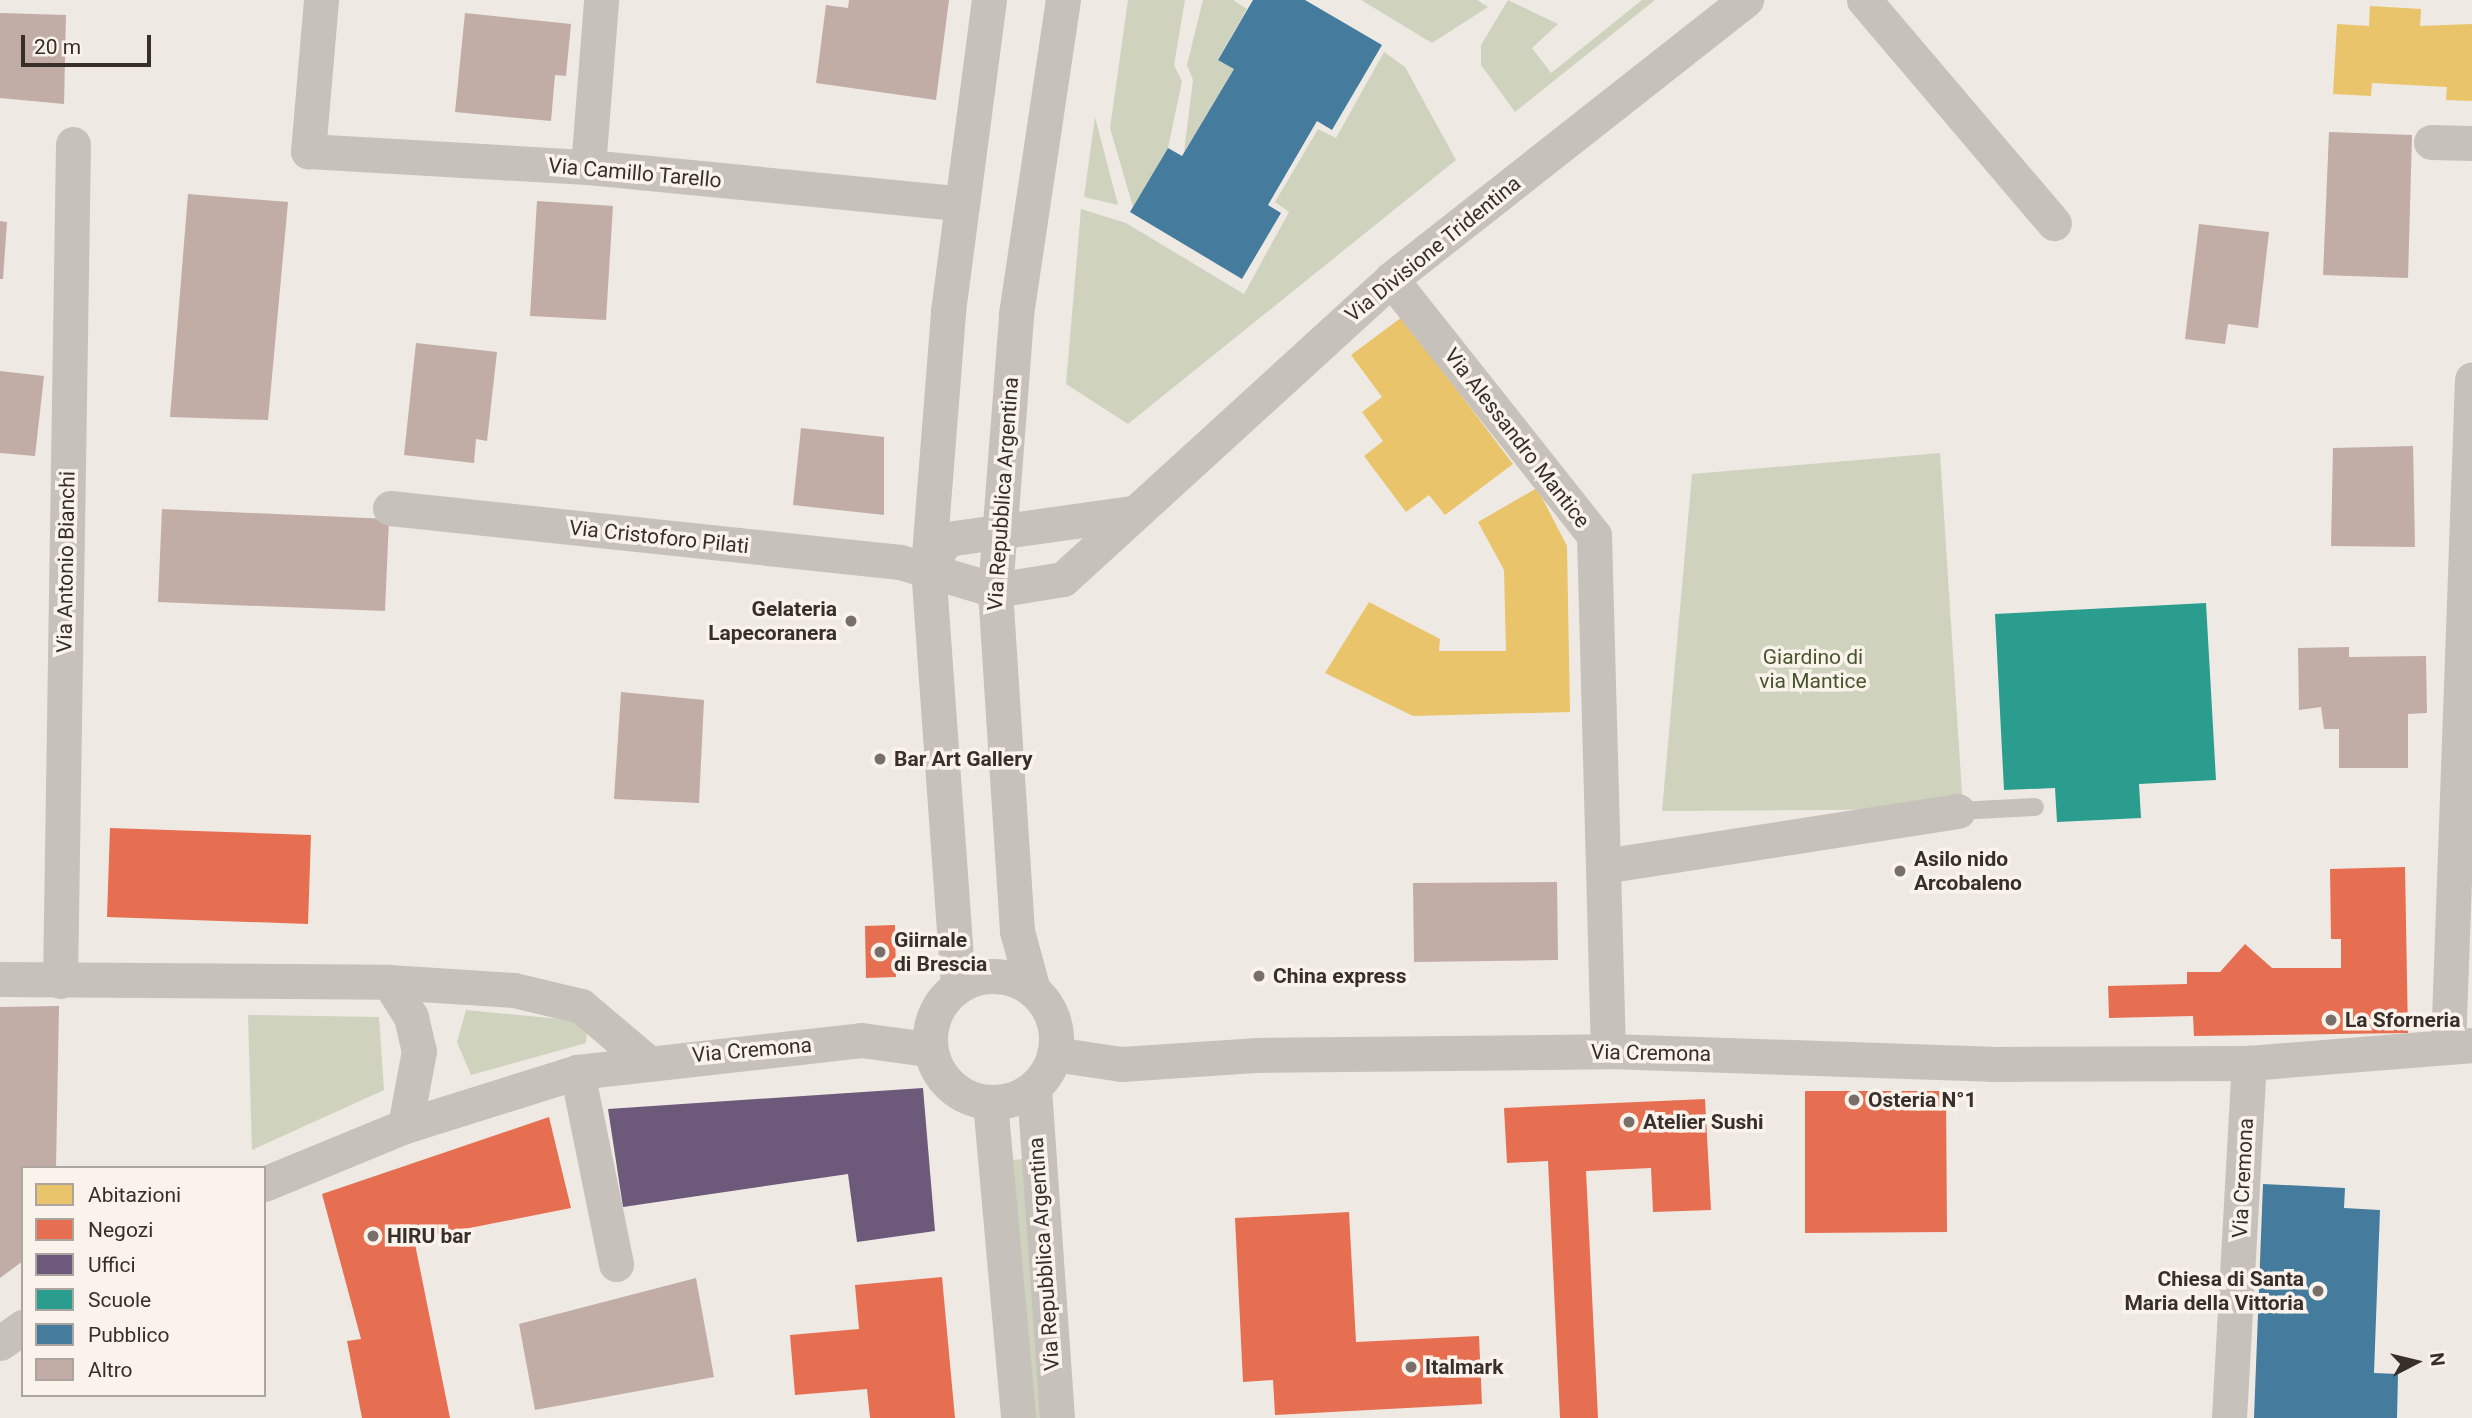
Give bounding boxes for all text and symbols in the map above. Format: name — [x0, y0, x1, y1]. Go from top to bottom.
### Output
scale bar — [24, 21, 154, 65]
text: 20 m — [34, 35, 81, 59]
street label: Via Camillo Tarello — [547, 153, 723, 193]
street label: Via Divisione Tridentina — [1340, 170, 1526, 328]
street label: Via Alessandro Mantice — [1439, 343, 1595, 533]
street label: Via Repubblica Argentina — [982, 376, 1024, 612]
street label: Via Antonio Bianchi — [52, 471, 80, 653]
street label: Via Cristoforo Pilati — [568, 515, 750, 559]
place label: Gelateria Lapecoranera — [708, 596, 837, 646]
marker: Gelateria Lapecoranera — [843, 613, 859, 629]
park label: Giardino di via Mantice — [1759, 644, 1867, 694]
place label: Bar Art Gallery — [894, 746, 1033, 772]
marker: Bar Art Gallery — [872, 751, 888, 767]
place label: Asilo nido Arcobaleno — [1914, 846, 2022, 896]
marker: Asilo nido Arcobaleno — [1892, 863, 1908, 879]
place label: Giirnale di Brescia — [894, 927, 987, 977]
marker: Giirnale di Brescia — [872, 944, 888, 960]
place label: China express — [1273, 963, 1407, 989]
marker: China express — [1251, 968, 1267, 984]
place label: La Sforneria — [2345, 1007, 2460, 1033]
marker: La Sforneria — [2323, 1012, 2339, 1028]
street label: Via Cremona — [691, 1032, 813, 1068]
street label: Via Cremona — [1591, 1039, 1711, 1067]
place label: Osteria N°1 — [1868, 1087, 1976, 1113]
marker: Osteria N°1 — [1846, 1092, 1862, 1108]
place label: Atelier Sushi — [1643, 1109, 1764, 1135]
marker: Atelier Sushi — [1621, 1114, 1637, 1130]
street label: Via Cremona — [2227, 1117, 2259, 1239]
street label: Via Repubblica Argentina — [1023, 1136, 1065, 1372]
legend — [21, 1166, 266, 1397]
text: Abitazioni — [88, 1183, 181, 1207]
text: Negozi — [88, 1218, 153, 1242]
place label: HIRU bar — [387, 1223, 471, 1249]
marker: HIRU bar — [365, 1228, 381, 1244]
text: Uffici — [88, 1253, 136, 1277]
place label: Chiesa di Santa Maria della Vittoria — [2124, 1266, 2304, 1316]
marker: Chiesa di Santa Maria della Vittoria — [2310, 1283, 2326, 1299]
text: Scuole — [88, 1288, 151, 1312]
text: Pubblico — [88, 1323, 170, 1347]
north arrow — [2381, 1327, 2451, 1397]
text: N — [2425, 1351, 2450, 1367]
place label: Italmark — [1425, 1354, 1503, 1380]
text: Altro — [88, 1358, 133, 1382]
marker: Italmark — [1403, 1359, 1419, 1375]

